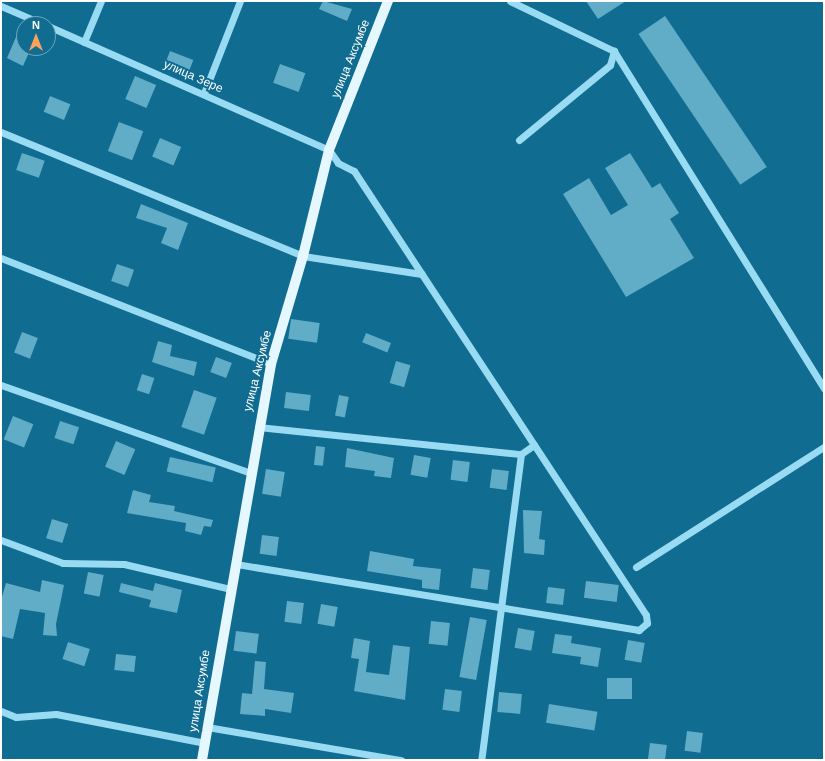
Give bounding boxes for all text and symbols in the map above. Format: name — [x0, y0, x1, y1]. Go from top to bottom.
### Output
north arrow — [16, 16, 56, 56]
street label: улица Аксумбе — [329, 18, 373, 100]
text: N — [32, 19, 40, 31]
street label: улица Зере — [161, 57, 225, 97]
street label: улица Аксумбе — [241, 329, 275, 413]
street label: улица Аксумбе — [186, 649, 214, 733]

